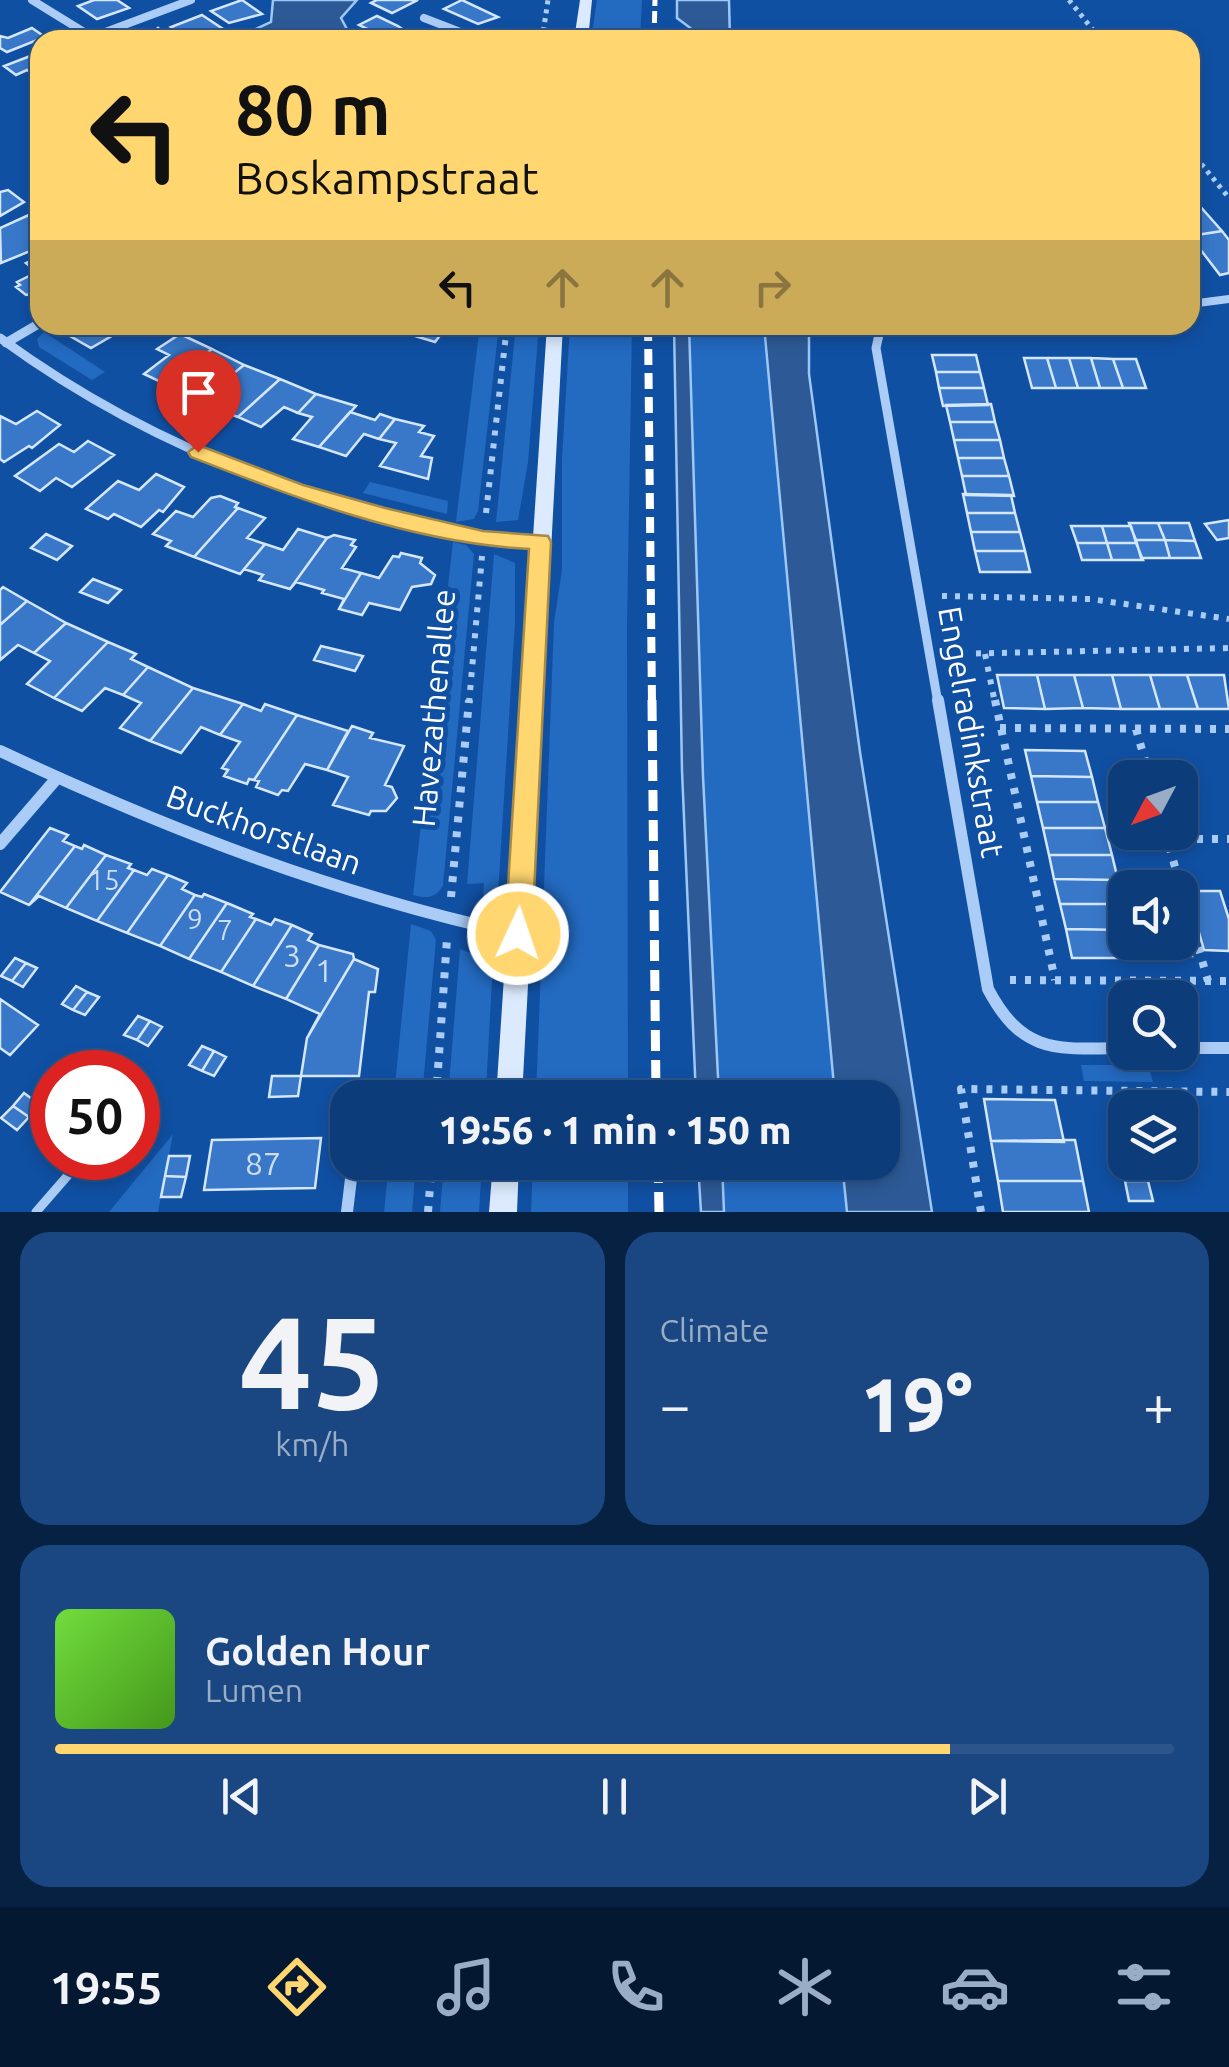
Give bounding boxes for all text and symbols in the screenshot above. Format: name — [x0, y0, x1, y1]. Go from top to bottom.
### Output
icon: left — [70, 70, 200, 200]
text: 80 m — [235, 70, 391, 148]
text: Boskampstraat — [235, 152, 539, 203]
icon: left — [430, 260, 485, 315]
icon: ahead — [535, 260, 590, 315]
icon: ahead — [640, 260, 695, 315]
icon: right — [745, 260, 800, 315]
pin — [156, 350, 241, 453]
icon: arrive — [171, 365, 226, 420]
street label: Havezathenallee — [405, 588, 461, 828]
street label: Engelradinkstraat — [932, 604, 1012, 861]
north arrow — [1108, 760, 1198, 850]
map controls — [1108, 760, 1198, 1180]
street label: Buckhorstlaan — [162, 777, 367, 881]
house number: 15 — [88, 864, 120, 895]
button: sound — [1108, 870, 1198, 960]
position arrow — [466, 882, 570, 986]
house number: 9 — [187, 903, 203, 934]
house number: 7 — [217, 914, 233, 945]
house number: 3 — [283, 937, 301, 973]
house number: 1 — [315, 952, 333, 988]
button: search — [1108, 980, 1198, 1070]
speed limit sign: 50 — [30, 1050, 160, 1180]
button: layers — [1108, 1090, 1198, 1180]
text: 19:56 · 1 min · 150 m — [438, 1109, 792, 1151]
house number: 87 — [245, 1145, 281, 1181]
text: 45 — [239, 1288, 386, 1434]
text: Climate — [660, 1312, 770, 1348]
text: 19° — [861, 1362, 973, 1446]
text: − — [660, 1374, 691, 1435]
text: + — [1143, 1374, 1174, 1435]
text: km/h — [275, 1426, 349, 1462]
text: Golden Hour — [205, 1630, 430, 1672]
text: Lumen — [205, 1672, 303, 1708]
icon: previous — [214, 1769, 269, 1824]
icon: pause — [587, 1769, 642, 1824]
icon: next — [960, 1769, 1015, 1824]
icon: directions — [262, 1952, 332, 2022]
icon: music — [431, 1952, 501, 2022]
icon: phone — [601, 1952, 671, 2022]
icon: climate — [770, 1952, 840, 2022]
icon: car — [940, 1952, 1010, 2022]
icon: filters — [1109, 1952, 1179, 2022]
text: 19:55 — [50, 1962, 162, 2013]

